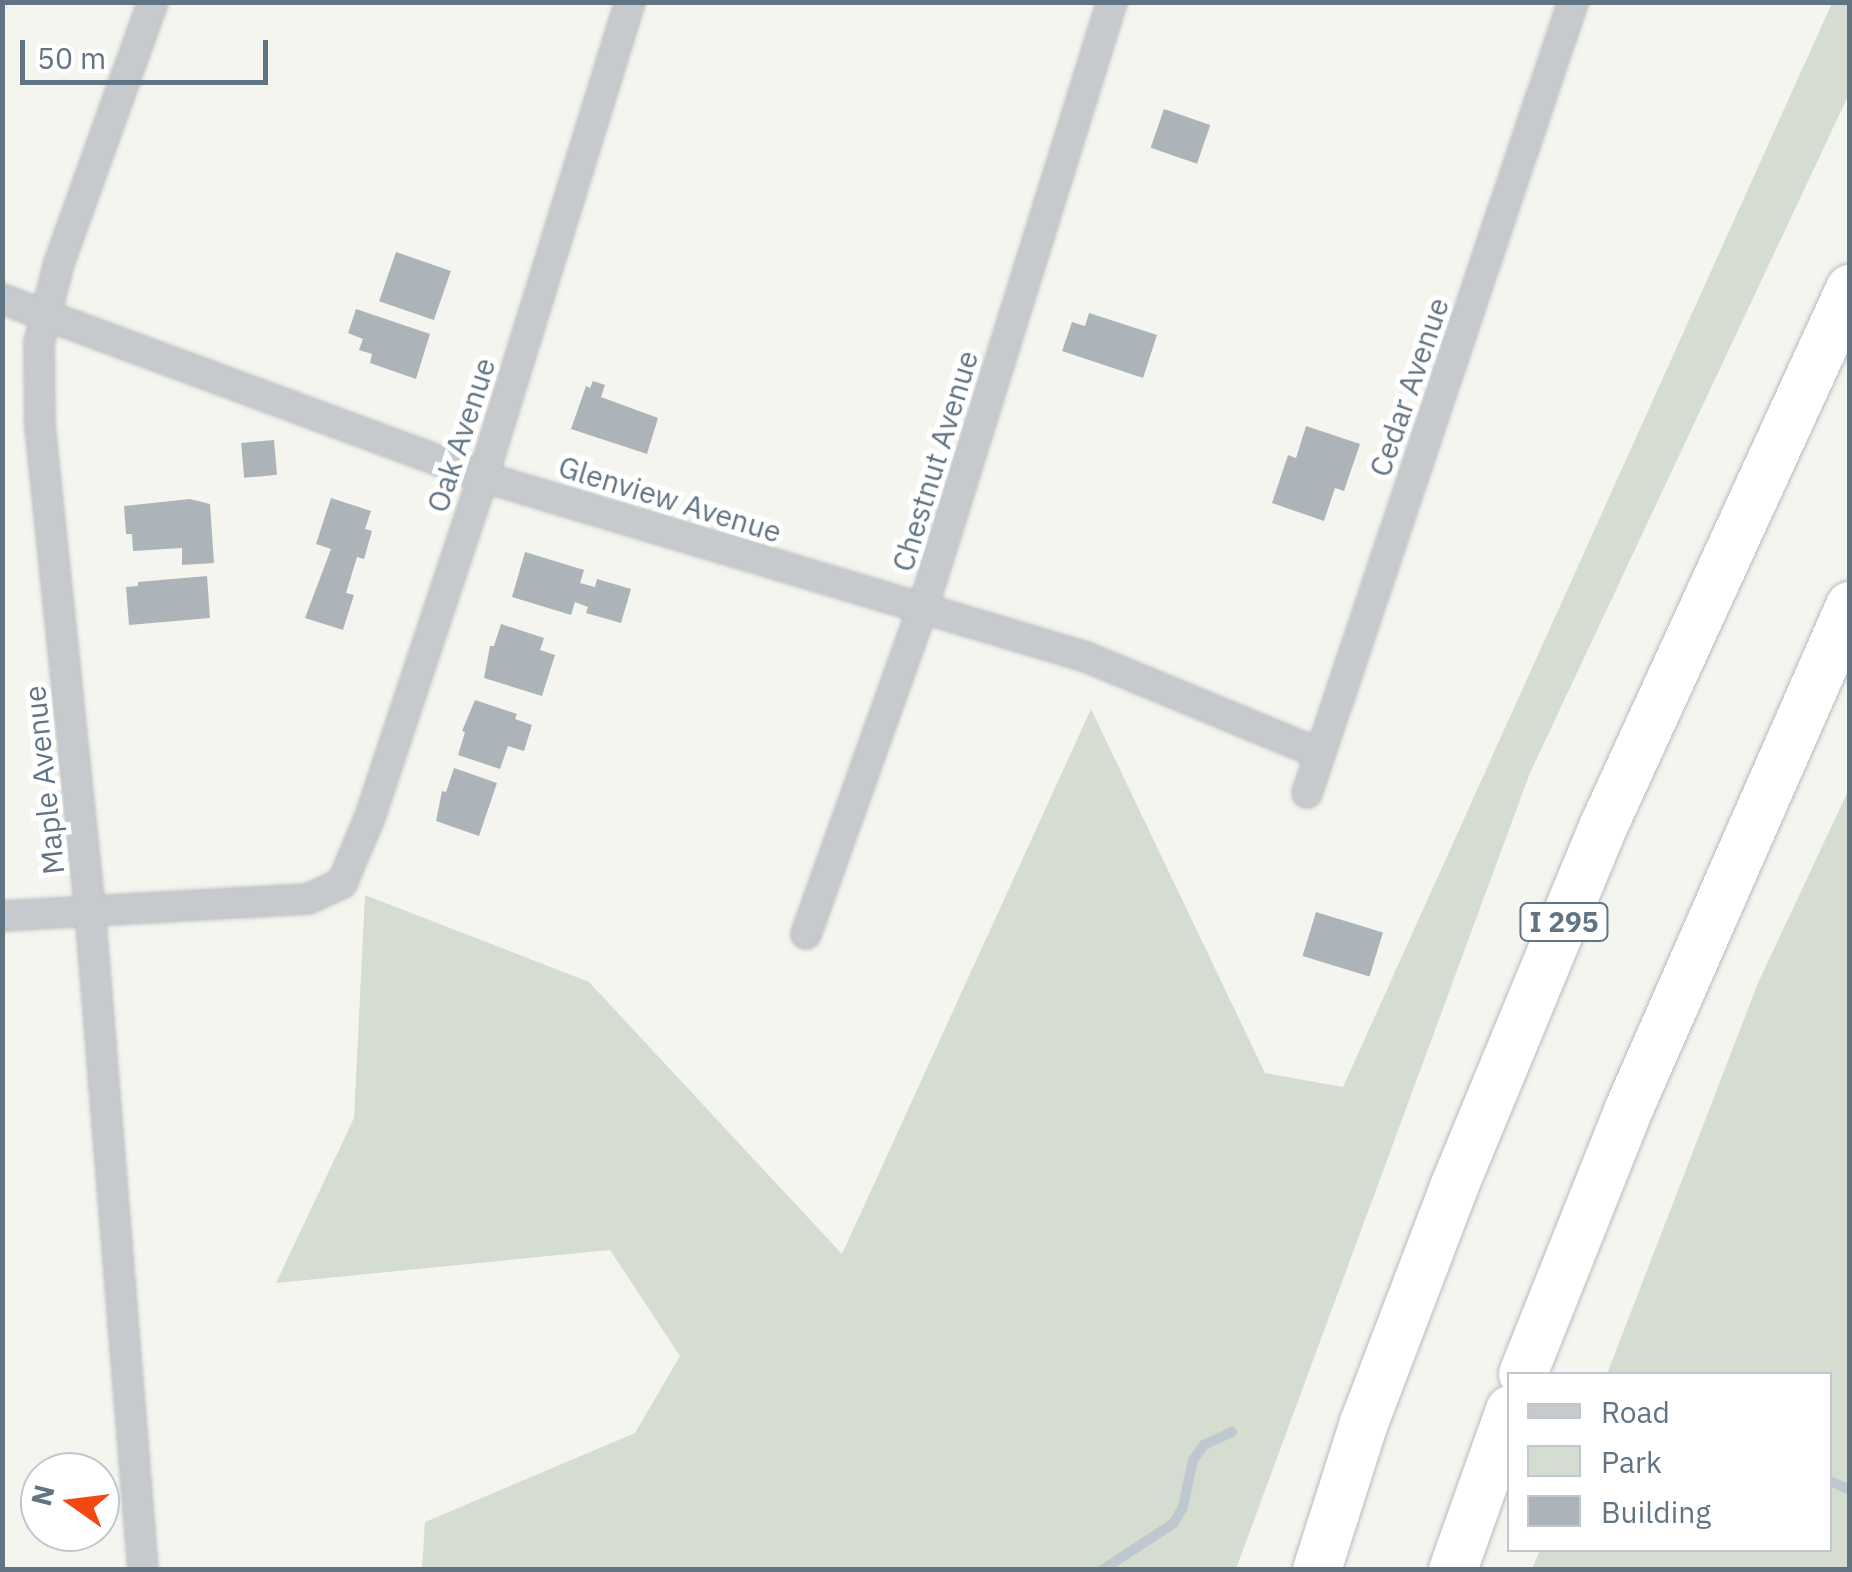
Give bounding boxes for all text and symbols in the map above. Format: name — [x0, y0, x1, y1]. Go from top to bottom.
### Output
scale bar — [25, 20, 272, 82]
text: 50 m — [37, 38, 106, 77]
street label: Cedar Avenue — [1362, 293, 1456, 481]
street label: Chestnut Avenue — [884, 346, 986, 576]
street label: Oak Avenue — [419, 353, 503, 517]
street label: Glenview Avenue — [554, 448, 786, 550]
street label: Maple Avenue — [16, 684, 72, 876]
road number: I 295 — [1519, 899, 1609, 945]
legend — [1507, 1372, 1832, 1552]
text: Road — [1601, 1392, 1670, 1431]
text: Park — [1601, 1442, 1662, 1481]
north arrow — [20, 1452, 120, 1552]
text: N — [22, 1481, 63, 1509]
text: Building — [1601, 1492, 1711, 1531]

